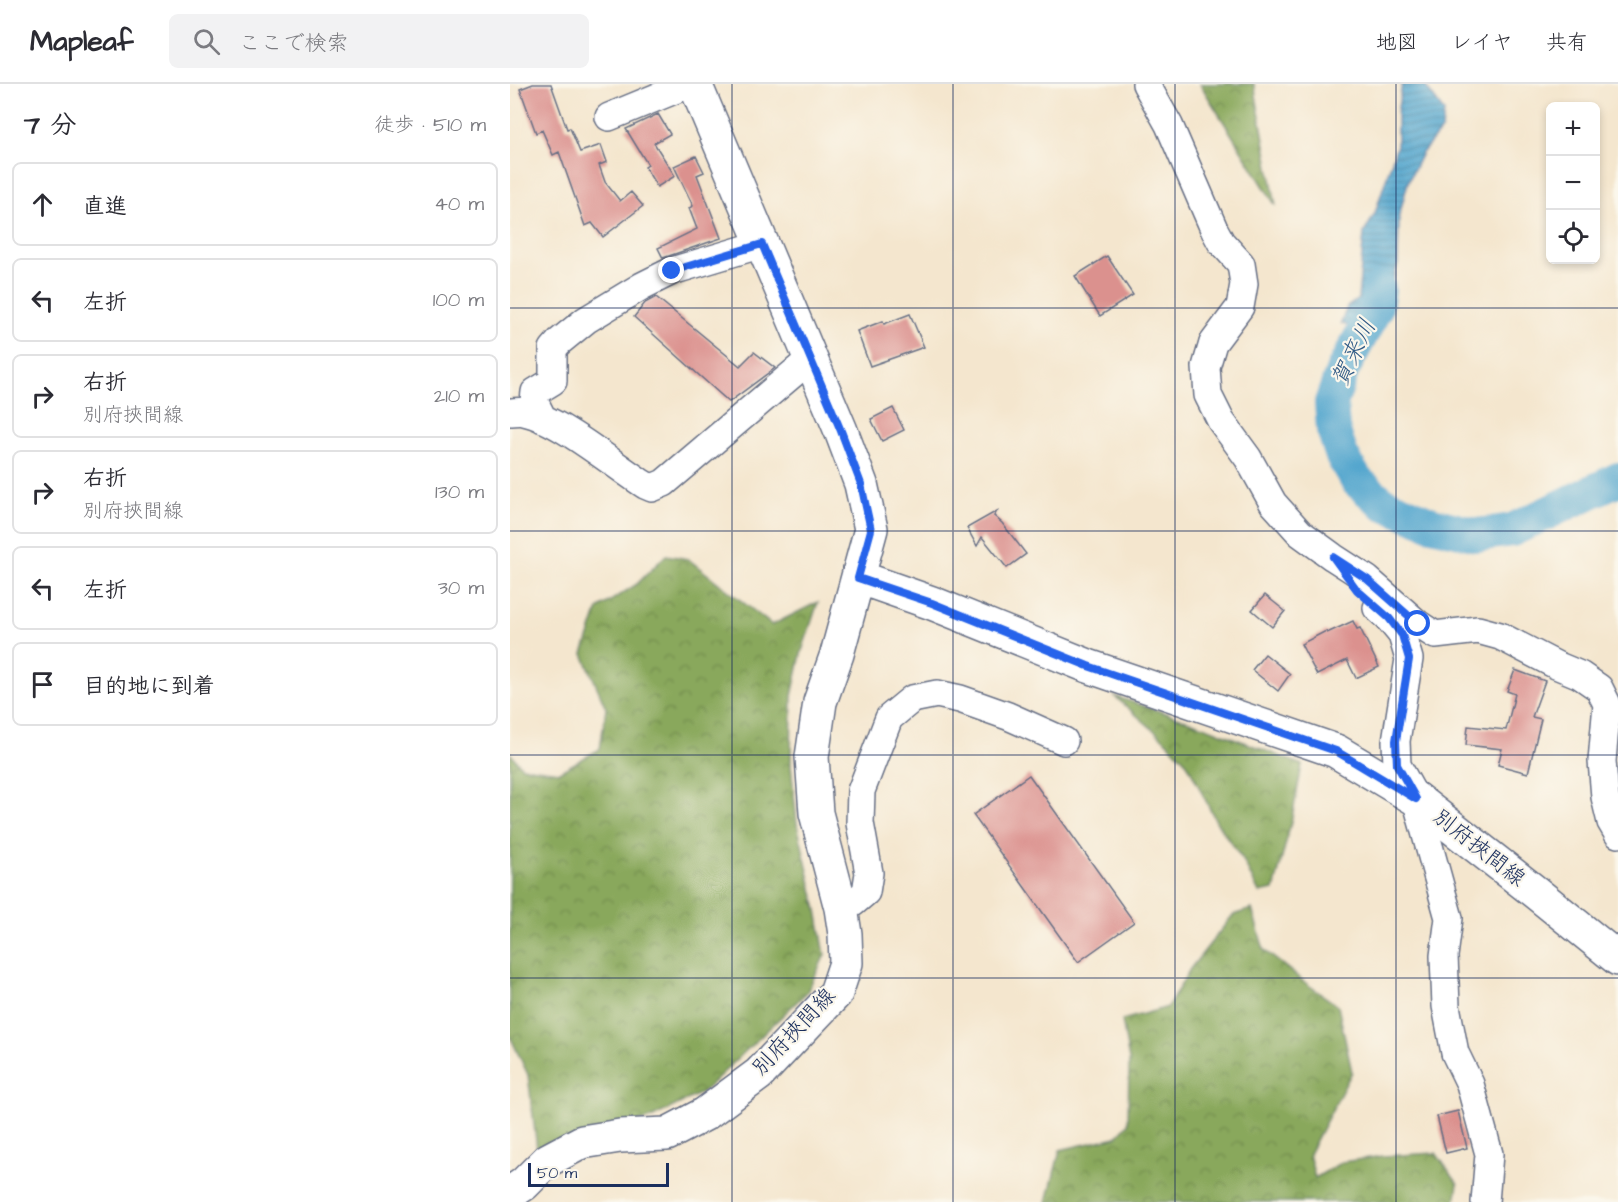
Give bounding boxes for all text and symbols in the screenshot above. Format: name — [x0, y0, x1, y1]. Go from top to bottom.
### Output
search box — [169, 14, 589, 68]
text: Mapleaf — [30, 22, 133, 61]
icon: search — [190, 25, 223, 58]
text: ここで検索 — [238, 28, 348, 59]
text: 地図 — [1376, 28, 1418, 57]
text: レイヤ — [1451, 28, 1513, 57]
text: 共有 — [1546, 28, 1588, 57]
map controls — [1546, 102, 1600, 264]
button: + — [1546, 102, 1600, 156]
text: 7 分 — [24, 107, 76, 143]
text: 徒歩 · 510 m — [374, 111, 486, 139]
button: − — [1546, 156, 1600, 210]
icon: ahead — [26, 188, 59, 221]
text: 40 m — [434, 190, 484, 218]
text: 直進 — [83, 191, 127, 222]
button: locate — [1546, 210, 1600, 264]
route end — [658, 257, 684, 283]
icon: left — [26, 284, 59, 317]
text: 100 m — [433, 286, 484, 314]
text: 左折 — [83, 287, 127, 318]
water label: 賀来川 — [1323, 313, 1385, 393]
text: 右折 — [83, 367, 127, 398]
icon: right — [26, 380, 59, 413]
text: 210 m — [434, 382, 484, 410]
text: 別府挾間線 — [83, 401, 183, 429]
text: 右折 — [83, 463, 127, 494]
icon: right — [26, 476, 59, 509]
text: 130 m — [435, 478, 484, 506]
text: 別府挾間線 — [83, 497, 183, 525]
icon: left — [26, 572, 59, 605]
text: 30 m — [438, 574, 484, 602]
text: 左折 — [83, 575, 127, 606]
route start — [1404, 610, 1430, 636]
icon: arrive — [26, 668, 59, 701]
text: 目的地に到着 — [83, 671, 215, 702]
street label: 別府挾間線 — [1426, 802, 1532, 894]
street label: 別府挾間線 — [745, 981, 843, 1083]
scale bar — [528, 1160, 669, 1188]
text: 50 m — [537, 1162, 577, 1184]

